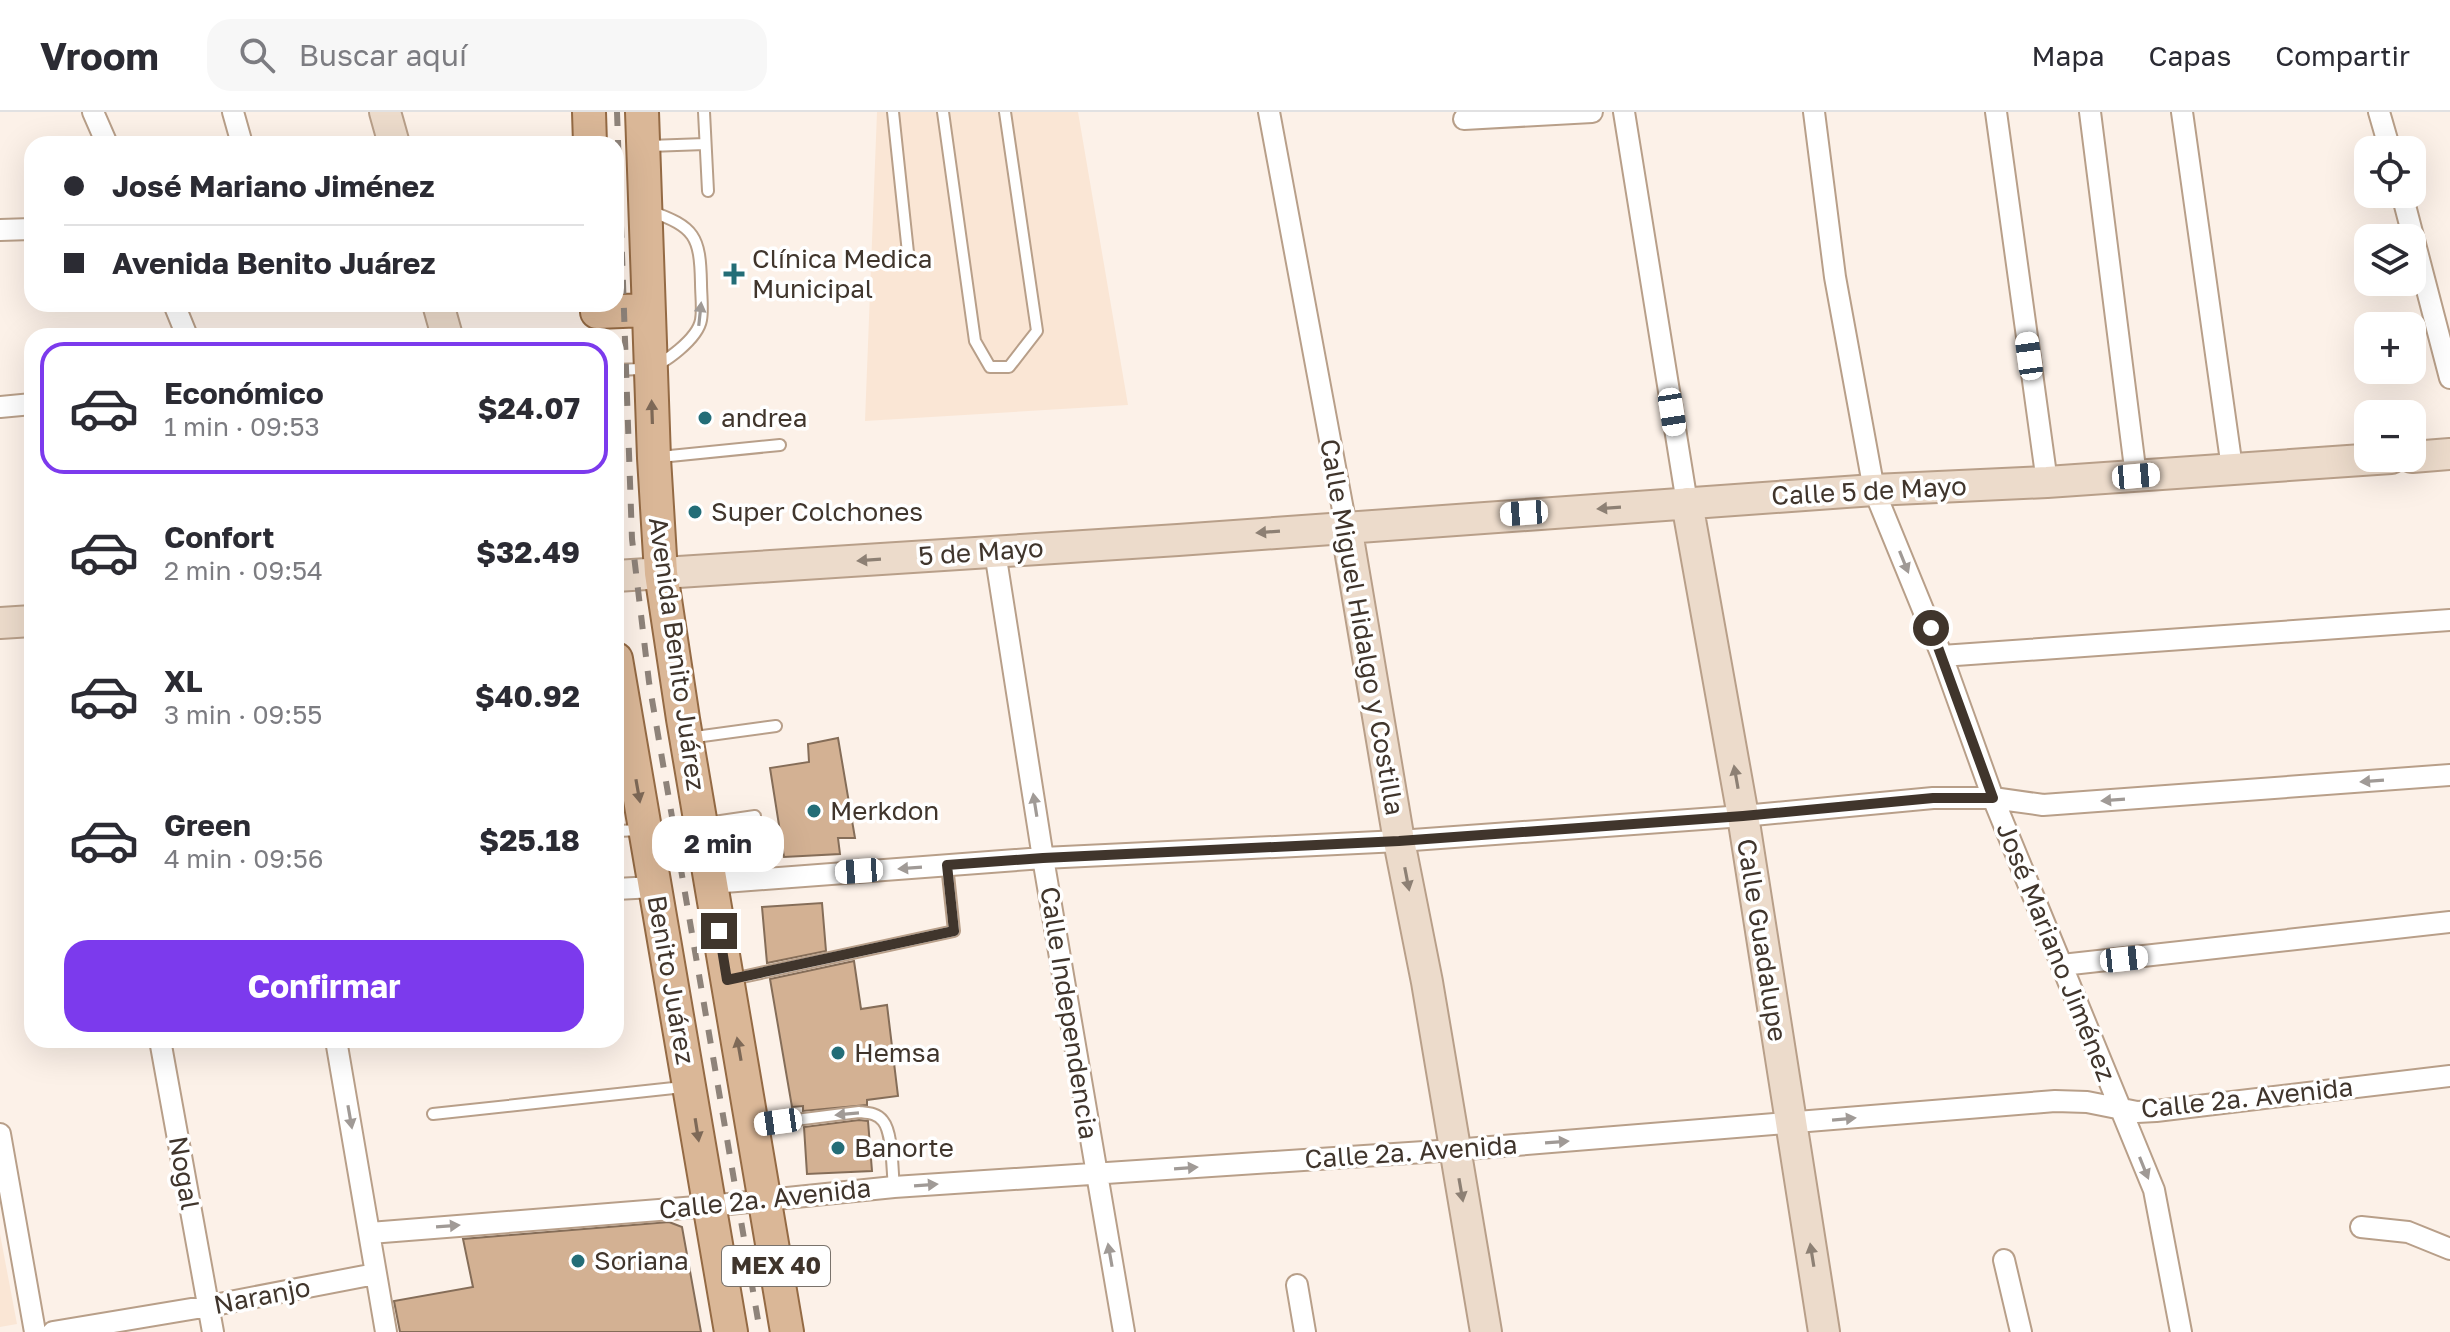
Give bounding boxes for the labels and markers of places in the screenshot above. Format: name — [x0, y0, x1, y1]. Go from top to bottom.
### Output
place label: Clínica Medica Municipal — [752, 243, 933, 304]
marker: Clínica Medica Municipal — [723, 263, 745, 285]
place label: andrea — [721, 402, 807, 433]
marker: andrea — [696, 409, 714, 427]
place label: Super Colchones — [711, 496, 923, 527]
marker: Super Colchones — [686, 503, 704, 521]
place label: Merkdon — [830, 795, 939, 826]
marker: Merkdon — [805, 802, 823, 820]
place label: Hemsa — [854, 1037, 940, 1068]
marker: Hemsa — [829, 1044, 847, 1062]
place label: Banorte — [854, 1132, 954, 1163]
marker: Banorte — [829, 1139, 847, 1157]
place label: Soriana — [594, 1245, 689, 1276]
marker: Soriana — [569, 1252, 587, 1270]

